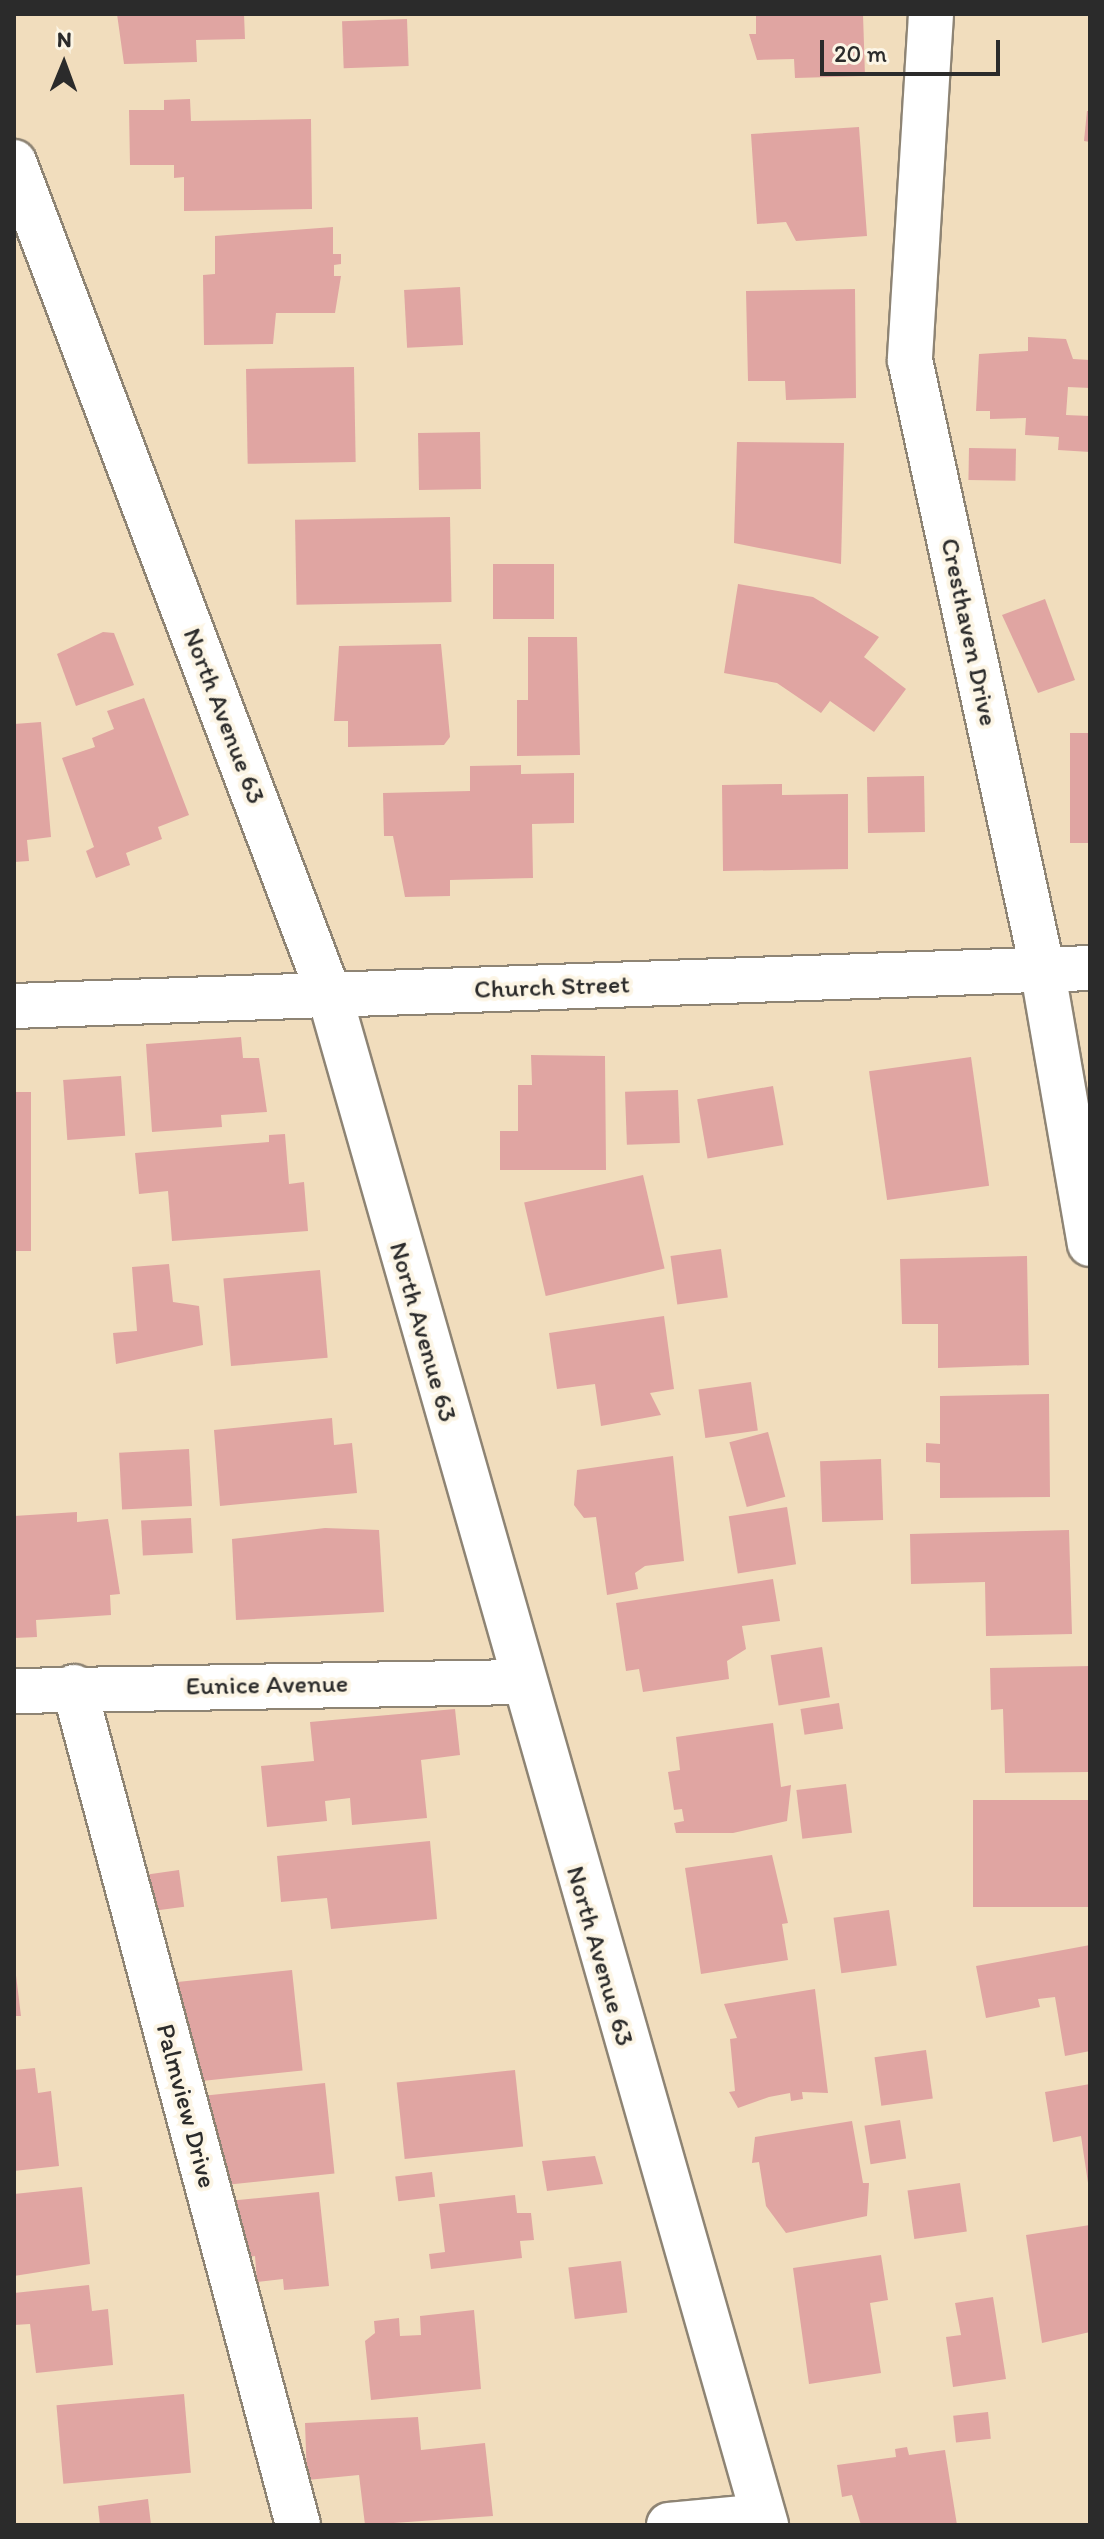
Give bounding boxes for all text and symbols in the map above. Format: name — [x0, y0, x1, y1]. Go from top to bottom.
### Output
north arrow — [24, 24, 104, 104]
scale bar — [824, 24, 1004, 74]
text: N — [57, 26, 72, 53]
text: 20 m — [834, 39, 887, 68]
street label: Cresthaven Drive — [934, 535, 1004, 729]
street label: North Avenue 63 — [176, 624, 272, 808]
street label: Church Street — [474, 969, 630, 1005]
street label: North Avenue 63 — [382, 1238, 464, 1426]
street label: Eunice Avenue — [186, 1668, 348, 1702]
street label: North Avenue 63 — [559, 1862, 641, 2050]
street label: Palmview Drive — [149, 2020, 223, 2192]

